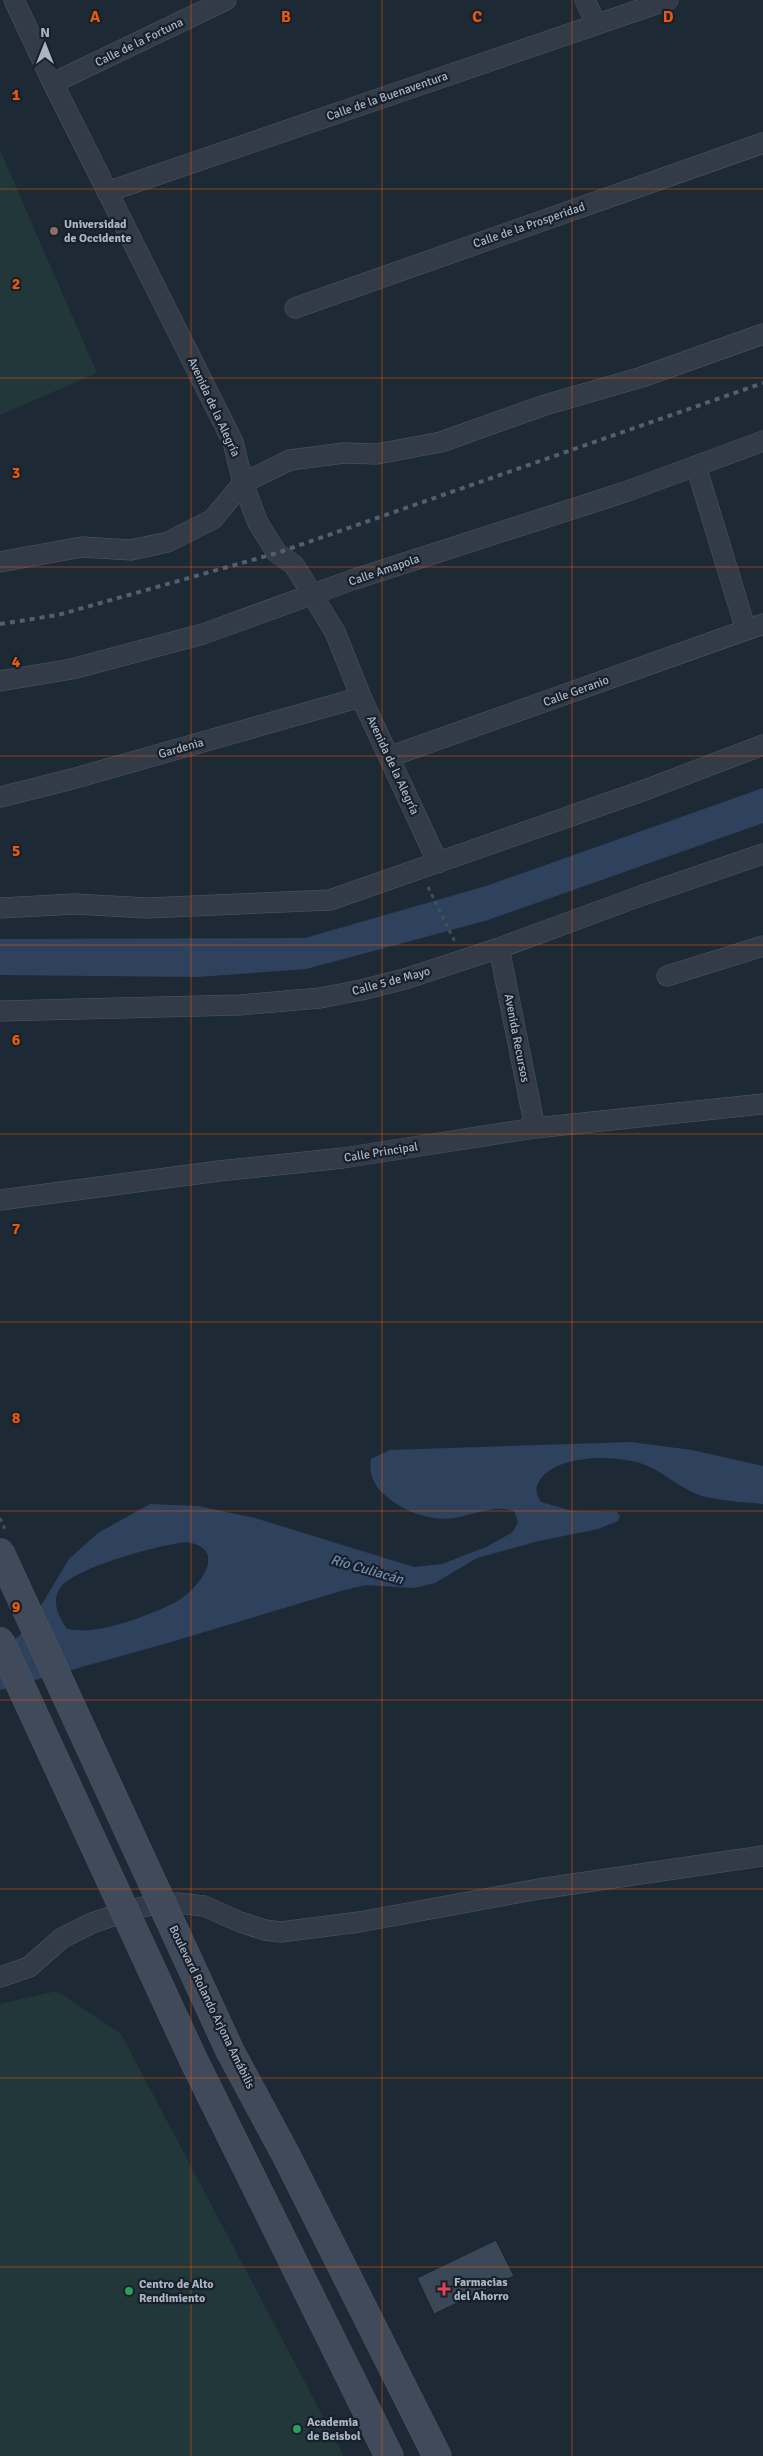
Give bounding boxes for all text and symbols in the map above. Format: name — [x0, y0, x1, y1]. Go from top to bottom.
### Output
text: A — [90, 7, 101, 27]
text: B — [281, 7, 291, 27]
text: C — [472, 7, 482, 27]
text: D — [663, 7, 674, 27]
street label: Calle de la Fortuna — [93, 15, 186, 70]
north arrow — [20, 20, 70, 70]
text: N — [40, 24, 50, 41]
street label: Calle de la Buenaventura — [325, 69, 450, 124]
text: 1 — [12, 85, 21, 105]
street label: Calle de la Prosperidad — [471, 199, 587, 252]
place label: Universidad de Occidente — [64, 217, 131, 246]
marker: Universidad de Occidente — [48, 225, 60, 237]
text: 2 — [12, 274, 20, 294]
street label: Avenida de la Alegría — [184, 355, 243, 459]
text: 3 — [12, 463, 20, 483]
street label: Calle Amapola — [347, 551, 422, 590]
text: 4 — [12, 652, 21, 672]
street label: Calle Geranio — [541, 673, 611, 710]
street label: Avenida de la Alegría — [363, 713, 422, 817]
street label: Gardenia — [157, 735, 205, 762]
text: 5 — [12, 841, 20, 861]
street label: Calle 5 de Mayo — [350, 964, 432, 999]
street label: Avenida Recursos — [501, 993, 532, 1084]
text: 6 — [12, 1030, 21, 1050]
street label: Calle Principal — [343, 1139, 420, 1166]
text: 7 — [12, 1219, 21, 1239]
text: 8 — [12, 1408, 21, 1428]
water label: Río Culiacán — [329, 1551, 406, 1588]
text: 9 — [12, 1597, 21, 1617]
street label: Boulevard Rolando Arjona Amábilis — [165, 1923, 258, 2091]
place label: Farmacias del Ahorro — [454, 2275, 509, 2304]
place label: Centro de Alto Rendimiento — [139, 2277, 214, 2306]
marker: Farmacias del Ahorro — [438, 2283, 450, 2295]
marker: Centro de Alto Rendimiento — [123, 2285, 135, 2297]
place label: Academia de Beisbol — [307, 2415, 361, 2444]
marker: Academia de Beisbol — [291, 2423, 303, 2435]

